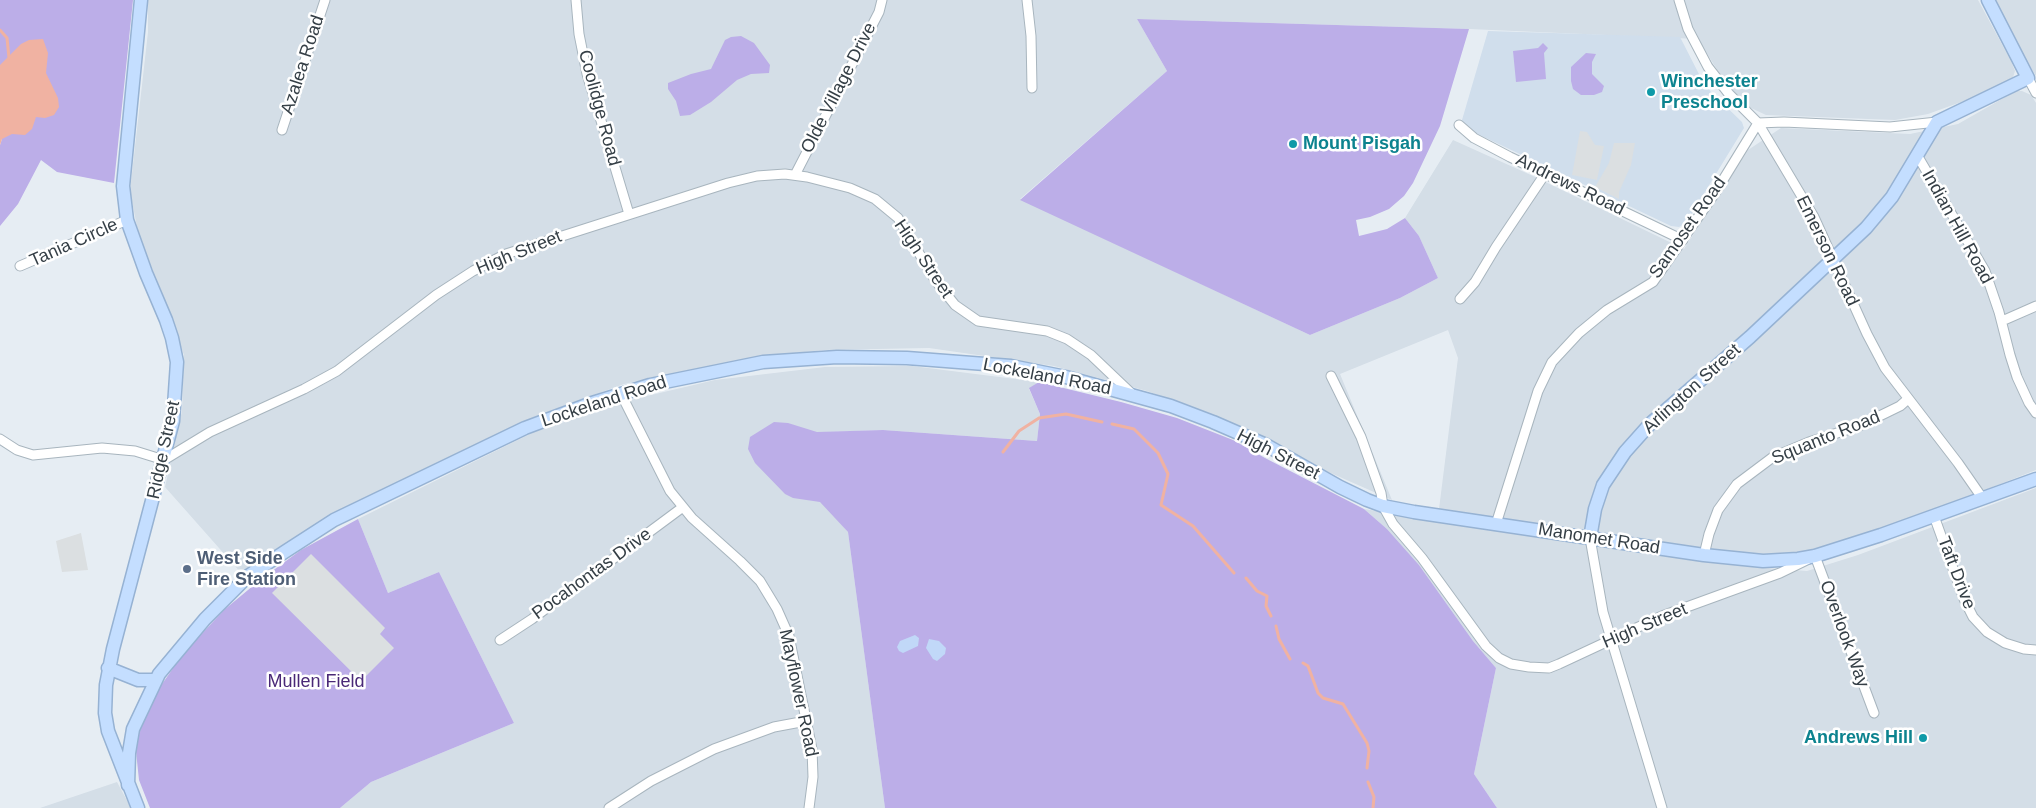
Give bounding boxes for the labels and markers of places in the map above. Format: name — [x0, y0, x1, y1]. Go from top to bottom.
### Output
place label: Winchester Preschool — [1661, 71, 1758, 114]
marker: Winchester Preschool — [1645, 86, 1657, 98]
place label: Mount Pisgah — [1303, 133, 1421, 155]
marker: Mount Pisgah — [1287, 138, 1299, 150]
place label: West Side Fire Station — [197, 548, 296, 590]
marker: West Side Fire Station — [181, 563, 193, 575]
place label: Andrews Hill — [1804, 727, 1913, 749]
marker: Andrews Hill — [1917, 732, 1929, 744]

